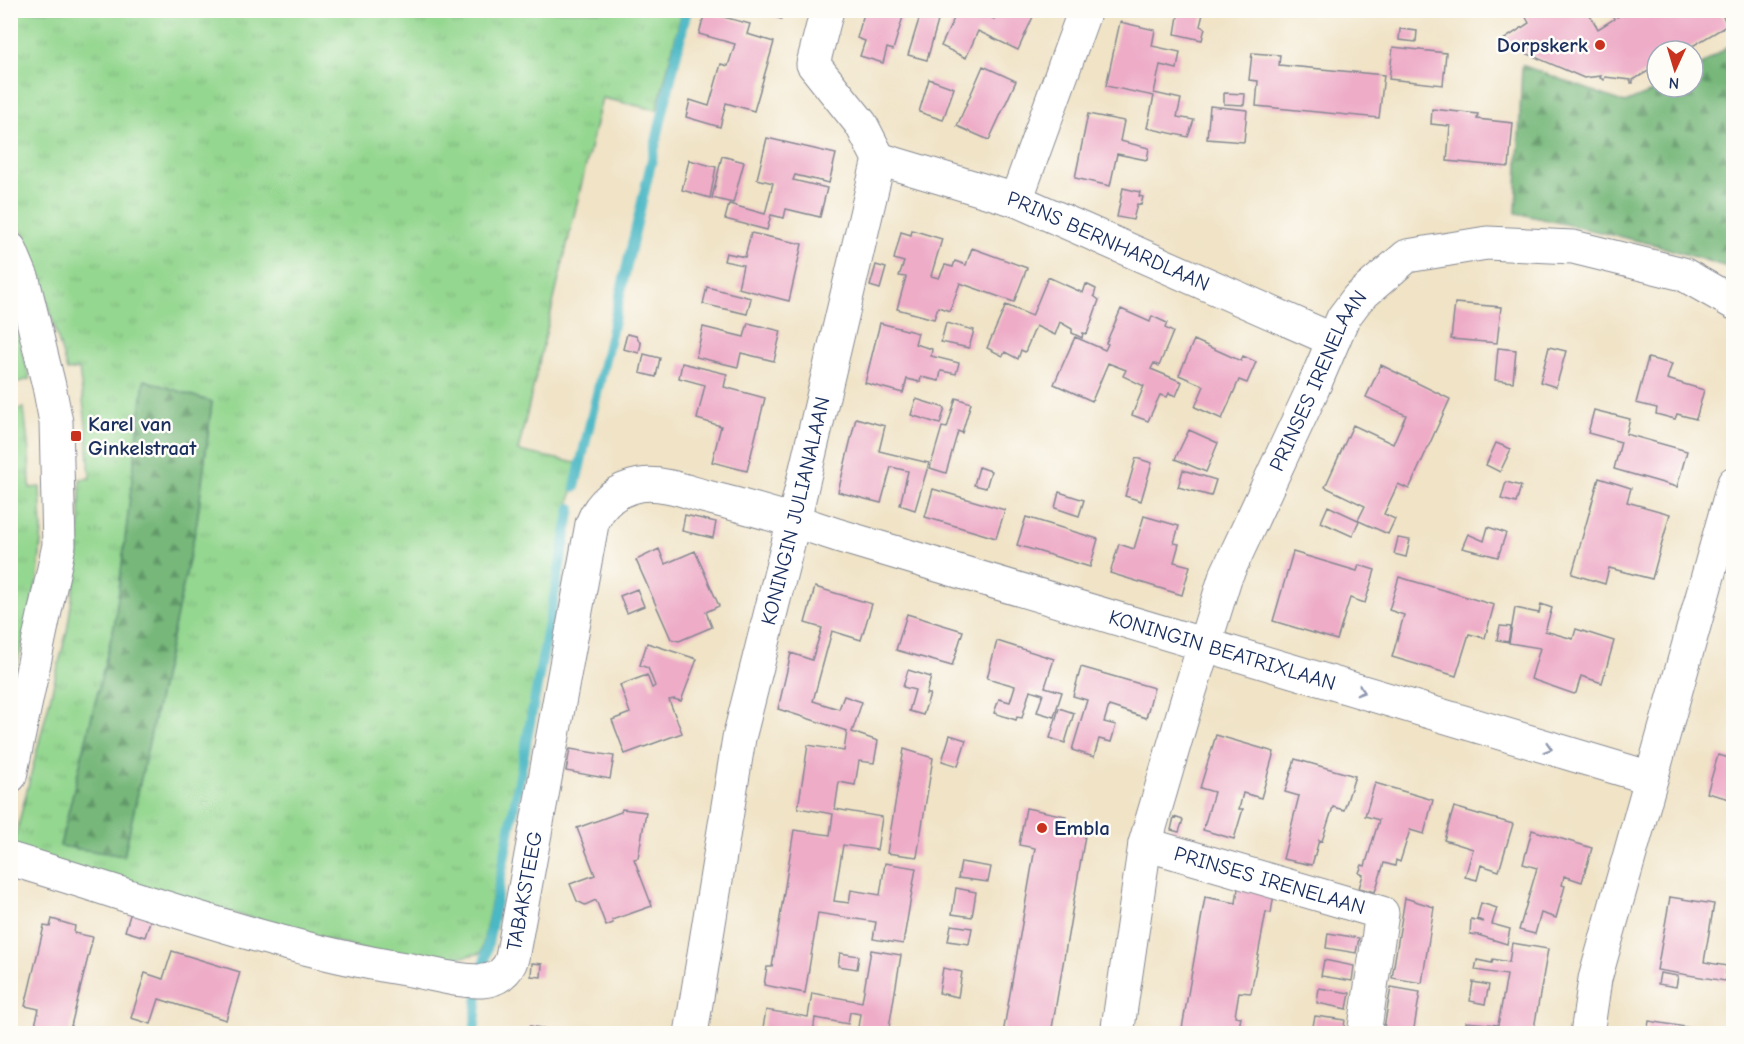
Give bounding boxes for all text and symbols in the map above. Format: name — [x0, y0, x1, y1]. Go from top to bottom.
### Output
place label: Dorpskerk — [1497, 33, 1589, 57]
marker: Dorpskerk — [1593, 38, 1607, 52]
north arrow — [1645, 39, 1705, 99]
text: N — [1668, 74, 1680, 92]
street label: PRINS BERNHARDLAAN — [1004, 186, 1213, 296]
street label: PRINSES IRENELAAN — [1264, 286, 1372, 475]
street label: KONINGIN JULIANALAAN — [756, 394, 835, 627]
place label: Karel van Ginkelstraat — [88, 412, 197, 460]
marker: Karel van Ginkelstraat — [69, 429, 83, 443]
street label: KONINGIN BEATRIXLAAN — [1106, 605, 1339, 695]
one-way arrow — [1355, 684, 1366, 696]
one-way arrow — [1542, 741, 1553, 753]
place label: Embla — [1054, 816, 1110, 840]
marker: Embla — [1035, 821, 1049, 835]
street label: TABAKSTEEG — [502, 829, 547, 953]
street label: PRINSES IRENELAAN — [1171, 841, 1368, 920]

